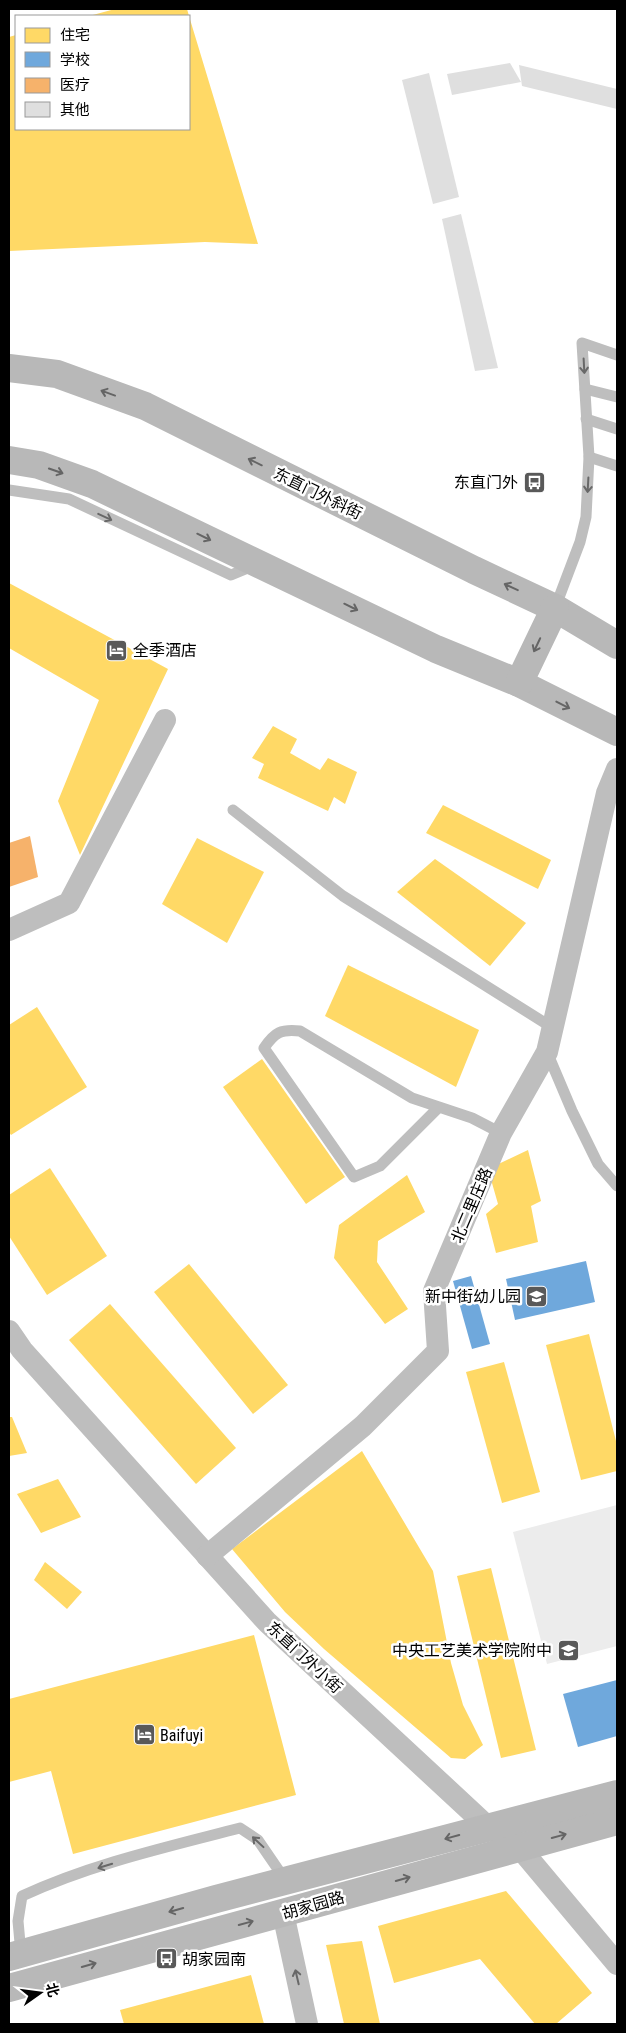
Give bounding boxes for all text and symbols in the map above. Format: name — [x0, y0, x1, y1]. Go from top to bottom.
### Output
legend — [15, 15, 190, 130]
text: 住宅 — [60, 26, 90, 44]
text: 学校 — [60, 51, 90, 69]
text: 医疗 — [60, 76, 90, 94]
text: 其他 — [60, 101, 90, 119]
one-way arrow — [579, 358, 588, 374]
one-way arrow — [101, 388, 116, 397]
one-way arrow — [248, 456, 263, 466]
street label: 东直门外斜街 — [270, 464, 365, 523]
one-way arrow — [48, 467, 63, 476]
bus stop icon: 东直门外 — [522, 470, 546, 494]
place label: 东直门外 — [454, 473, 518, 492]
one-way arrow — [583, 477, 592, 493]
one-way arrow — [97, 512, 112, 522]
one-way arrow — [197, 532, 212, 542]
one-way arrow — [504, 582, 519, 592]
one-way arrow — [343, 603, 358, 613]
one-way arrow — [532, 637, 541, 652]
hotel icon: 全季酒店 — [105, 638, 129, 662]
place label: 全季酒店 — [133, 641, 197, 660]
one-way arrow — [555, 701, 570, 710]
street label: 北二里庄路 — [447, 1165, 496, 1246]
school or university icon: 新中街幼儿园 — [525, 1284, 549, 1308]
place label: 新中街幼儿园 — [425, 1287, 521, 1306]
street label: 东直门外小街 — [263, 1618, 346, 1697]
school or university icon: 中央工艺美术学院附中 — [556, 1638, 580, 1662]
place label: 中央工艺美术学院附中 — [392, 1641, 552, 1660]
hotel icon: Baifuyi — [132, 1723, 156, 1747]
place label: Baifuyi — [160, 1726, 203, 1745]
one-way arrow — [551, 1831, 567, 1840]
one-way arrow — [444, 1833, 460, 1843]
one-way arrow — [251, 1836, 264, 1848]
one-way arrow — [97, 1861, 113, 1871]
one-way arrow — [394, 1874, 410, 1884]
street label: 胡家园路 — [280, 1888, 347, 1923]
one-way arrow — [169, 1906, 185, 1916]
one-way arrow — [238, 1918, 254, 1927]
bus stop icon: 胡家园南 — [154, 1947, 178, 1971]
place label: 胡家园南 — [182, 1950, 246, 1969]
one-way arrow — [81, 1960, 97, 1970]
north arrow — [15, 1968, 65, 2018]
one-way arrow — [292, 1969, 301, 1985]
text: 北 — [43, 1981, 62, 1999]

